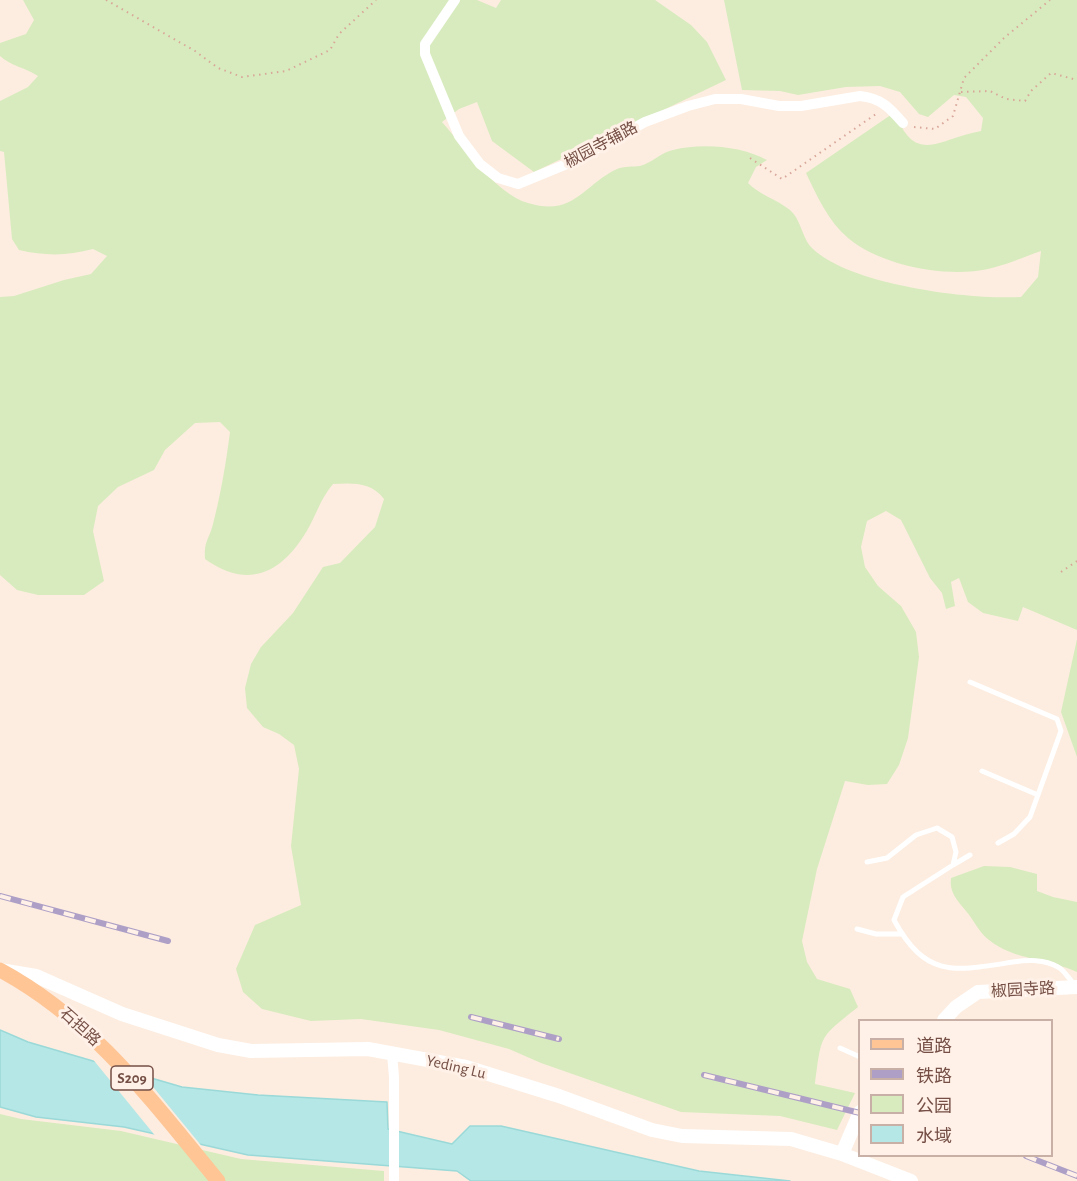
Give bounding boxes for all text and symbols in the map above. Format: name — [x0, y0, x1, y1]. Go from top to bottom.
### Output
street label: 椒园寺辅路 — [561, 118, 641, 172]
street label: 椒园寺路 — [991, 979, 1055, 1001]
street label: 石担路 — [56, 1004, 104, 1050]
legend — [858, 1019, 1053, 1157]
text: 道路 — [916, 1038, 952, 1056]
street label: Yeding Lu — [424, 1051, 488, 1083]
road number: S209 — [111, 1066, 153, 1090]
text: 铁路 — [916, 1068, 952, 1086]
text: 公园 — [916, 1098, 952, 1116]
text: 水域 — [916, 1128, 952, 1146]

